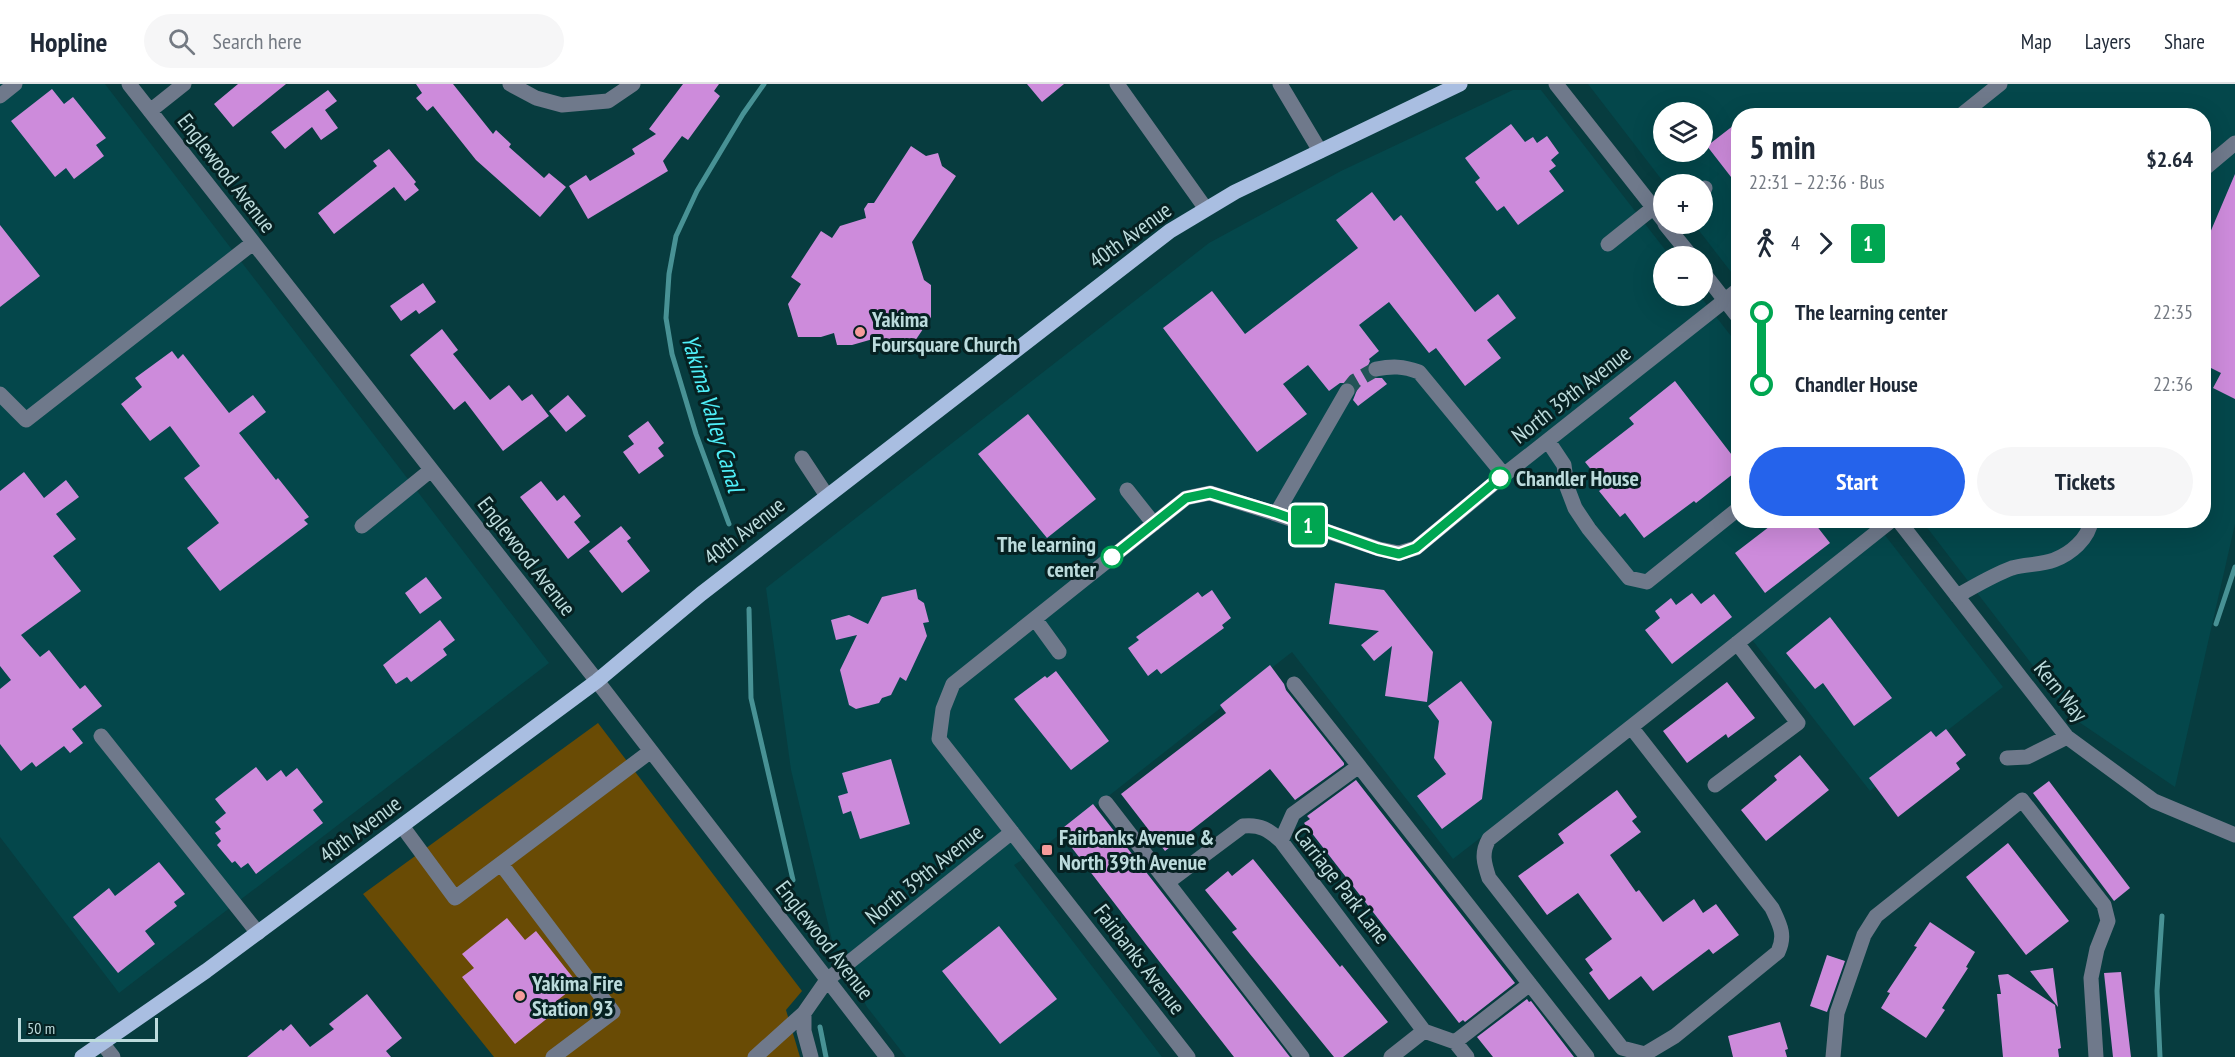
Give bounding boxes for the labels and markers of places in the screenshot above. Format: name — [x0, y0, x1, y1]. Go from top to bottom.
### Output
place label: Yakima Foursquare Church — [871, 305, 1018, 358]
marker: Yakima Foursquare Church — [853, 325, 867, 339]
place label: Chandler House — [1516, 464, 1639, 492]
marker: Chandler House — [1489, 467, 1511, 489]
place label: The learning center — [997, 530, 1097, 583]
marker: The learning center — [1101, 546, 1123, 568]
place label: Fairbanks Avenue & North 39th Avenue — [1059, 823, 1214, 876]
marker: Fairbanks Avenue & North 39th Avenue — [1040, 843, 1054, 857]
place label: Yakima Fire Station 93 — [531, 969, 623, 1022]
marker: Yakima Fire Station 93 — [513, 989, 527, 1003]

